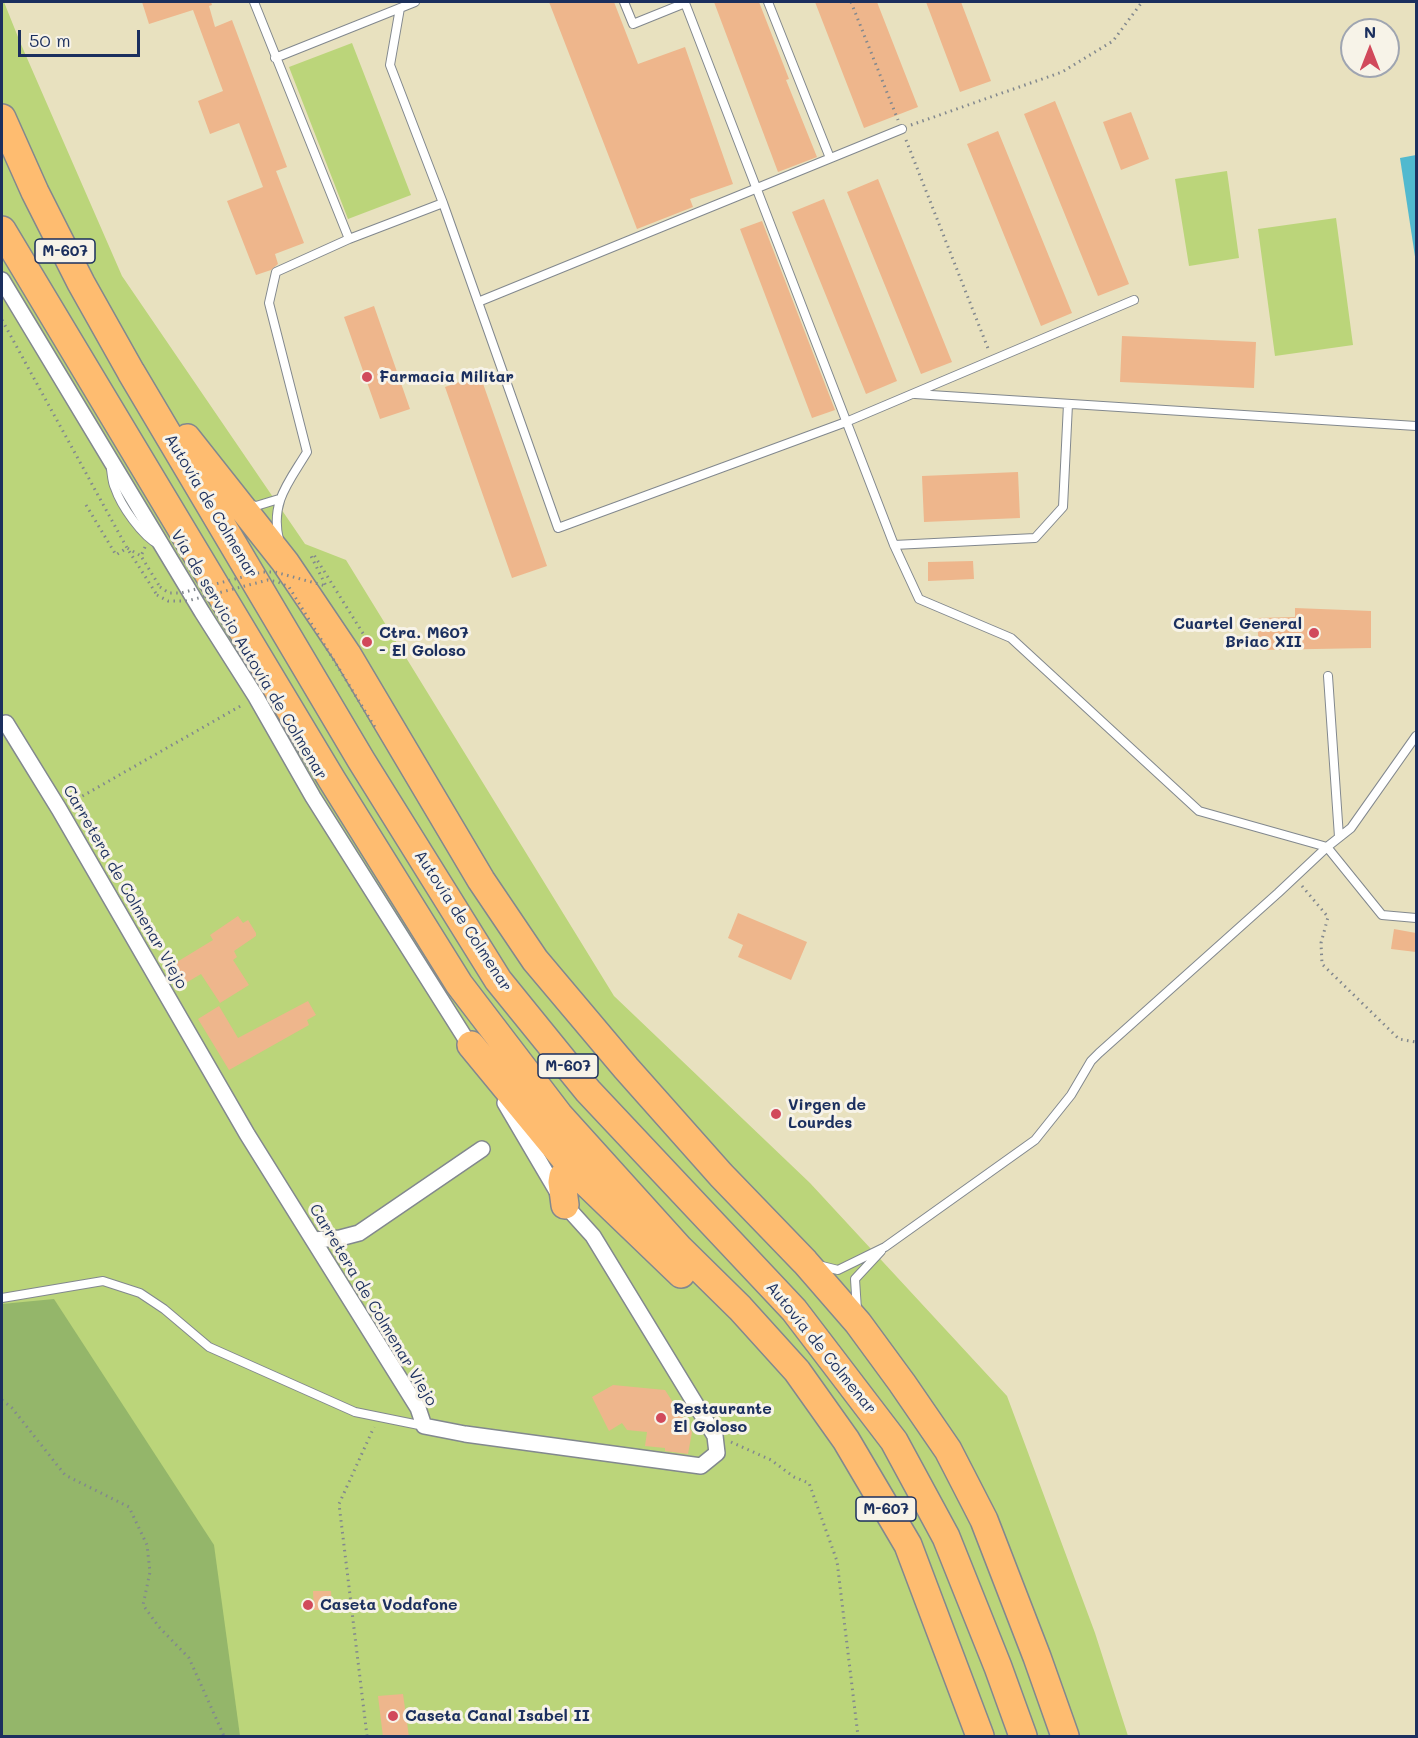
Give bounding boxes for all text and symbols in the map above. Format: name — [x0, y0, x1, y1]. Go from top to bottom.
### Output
scale bar — [21, 18, 142, 56]
north arrow — [1340, 18, 1400, 78]
text: N — [1364, 21, 1376, 42]
text: 50 m — [29, 28, 71, 52]
road number: M-607 — [35, 239, 95, 263]
place label: Farmacia Militar — [379, 367, 514, 387]
marker: Farmacia Militar — [360, 370, 374, 384]
street label: Autovía de Colmenar — [160, 431, 262, 581]
street label: Vía de servicio Autovía de Colmenar — [167, 527, 331, 783]
place label: Cuartel General Briac XII — [1173, 614, 1302, 652]
place label: Ctra. M607 - El Goloso — [379, 623, 469, 661]
marker: Cuartel General Briac XII — [1307, 626, 1321, 640]
marker: Ctra. M607 - El Goloso — [360, 635, 374, 649]
street label: Carretera de Colmenar Viejo — [59, 782, 191, 992]
street label: Autovía de Colmenar — [410, 847, 516, 995]
road number: M-607 — [538, 1054, 598, 1078]
place label: Virgen de Lourdes — [788, 1095, 866, 1133]
marker: Virgen de Lourdes — [769, 1107, 783, 1121]
street label: Carretera de Colmenar Viejo — [305, 1201, 441, 1409]
street label: Autovía de Colmenar — [762, 1278, 880, 1418]
place label: Restaurante El Goloso — [673, 1399, 772, 1437]
marker: Restaurante El Goloso — [654, 1411, 668, 1425]
road number: M-607 — [856, 1497, 916, 1521]
place label: Caseta Vodafone — [320, 1595, 458, 1615]
marker: Caseta Vodafone — [301, 1598, 315, 1612]
place label: Caseta Canal Isabel II — [405, 1706, 590, 1726]
marker: Caseta Canal Isabel II — [386, 1709, 400, 1723]

